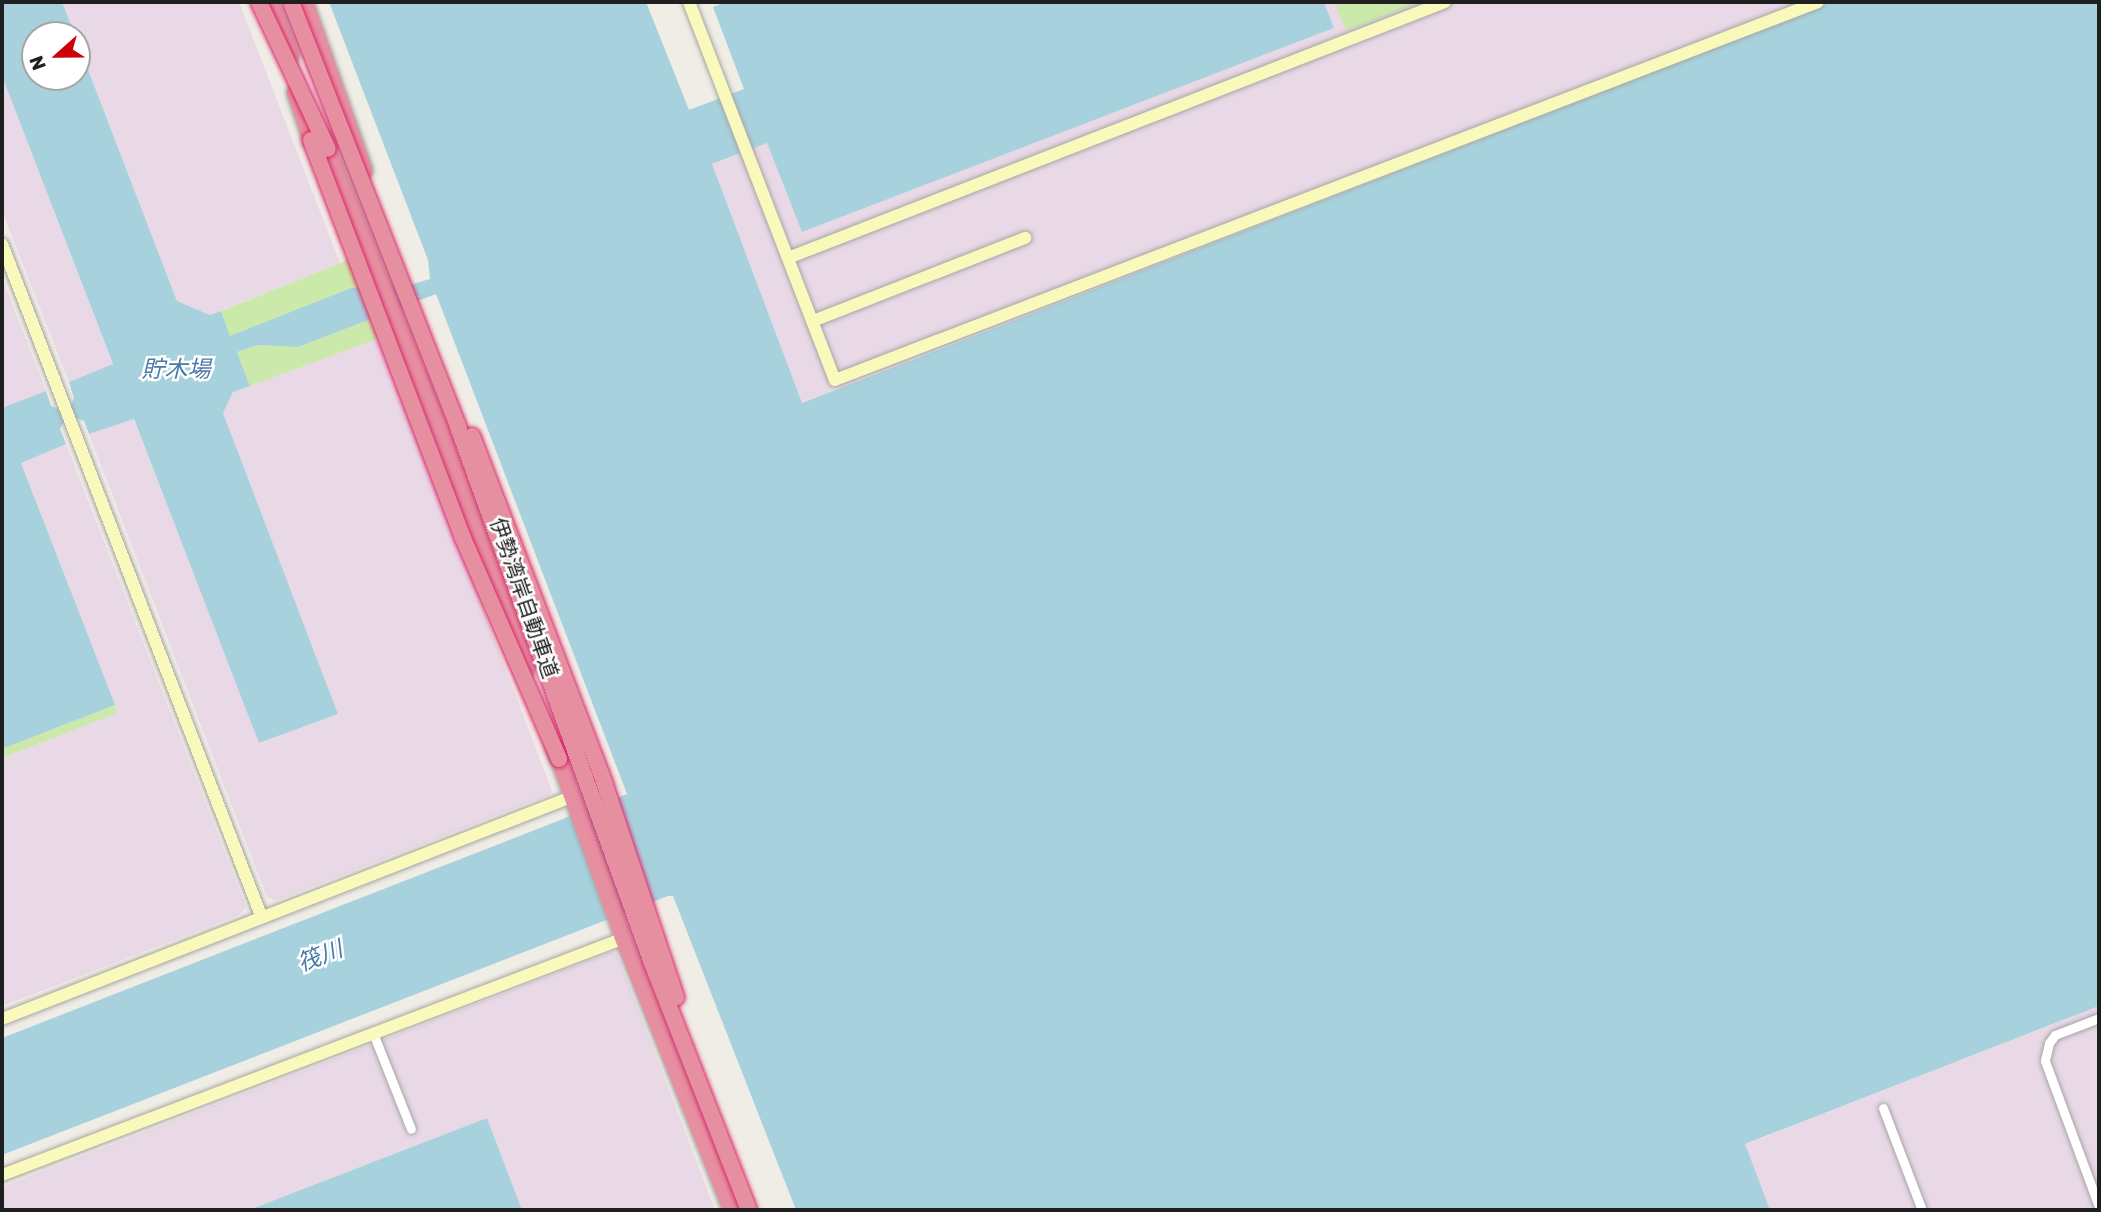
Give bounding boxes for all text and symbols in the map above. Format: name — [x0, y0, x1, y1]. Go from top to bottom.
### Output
north arrow — [21, 21, 91, 91]
text: N — [25, 52, 51, 73]
water label: 貯木場 — [142, 355, 210, 383]
street label: 伊勢湾岸自動車道 — [485, 514, 563, 682]
water label: 筏川 — [294, 935, 346, 977]

